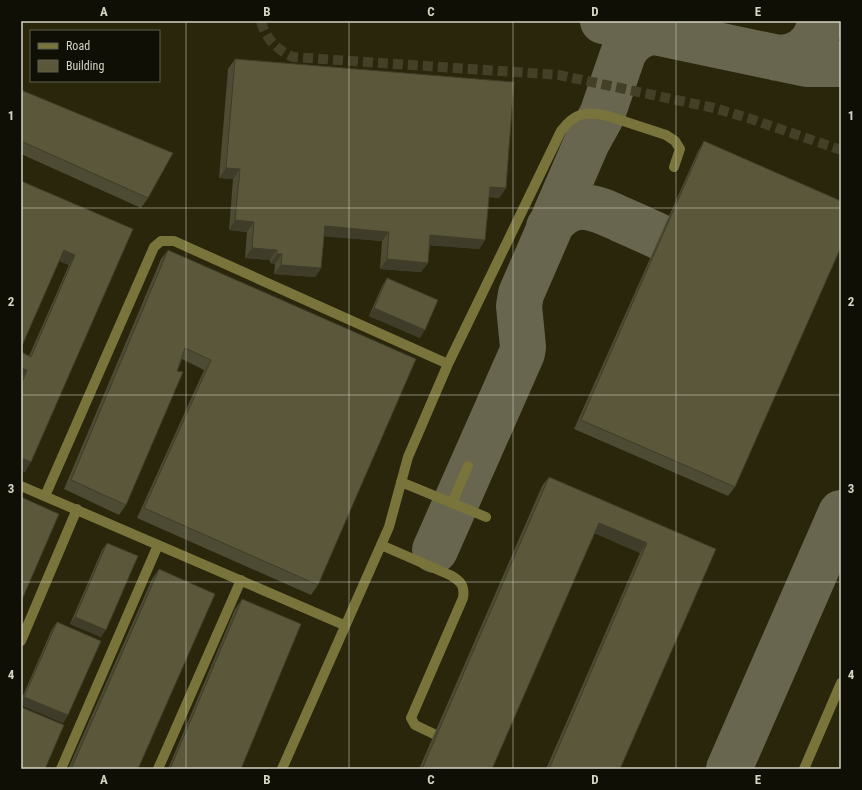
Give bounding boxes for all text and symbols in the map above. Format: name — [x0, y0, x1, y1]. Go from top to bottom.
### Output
text: A — [100, 4, 108, 19]
text: B — [263, 4, 271, 19]
text: C — [427, 4, 435, 19]
text: D — [591, 4, 599, 19]
text: E — [755, 4, 762, 19]
legend — [30, 30, 160, 82]
text: Road — [66, 39, 90, 53]
text: Building — [66, 59, 104, 73]
text: 1 — [8, 108, 14, 123]
text: 1 — [848, 108, 854, 123]
text: 2 — [8, 294, 15, 309]
text: 2 — [848, 294, 855, 309]
text: 3 — [8, 481, 14, 496]
text: 3 — [848, 481, 854, 496]
text: 4 — [8, 667, 15, 682]
text: 4 — [848, 667, 855, 682]
text: A — [100, 772, 108, 787]
text: B — [263, 772, 271, 787]
text: C — [427, 772, 435, 787]
text: D — [591, 772, 599, 787]
text: E — [755, 772, 762, 787]

